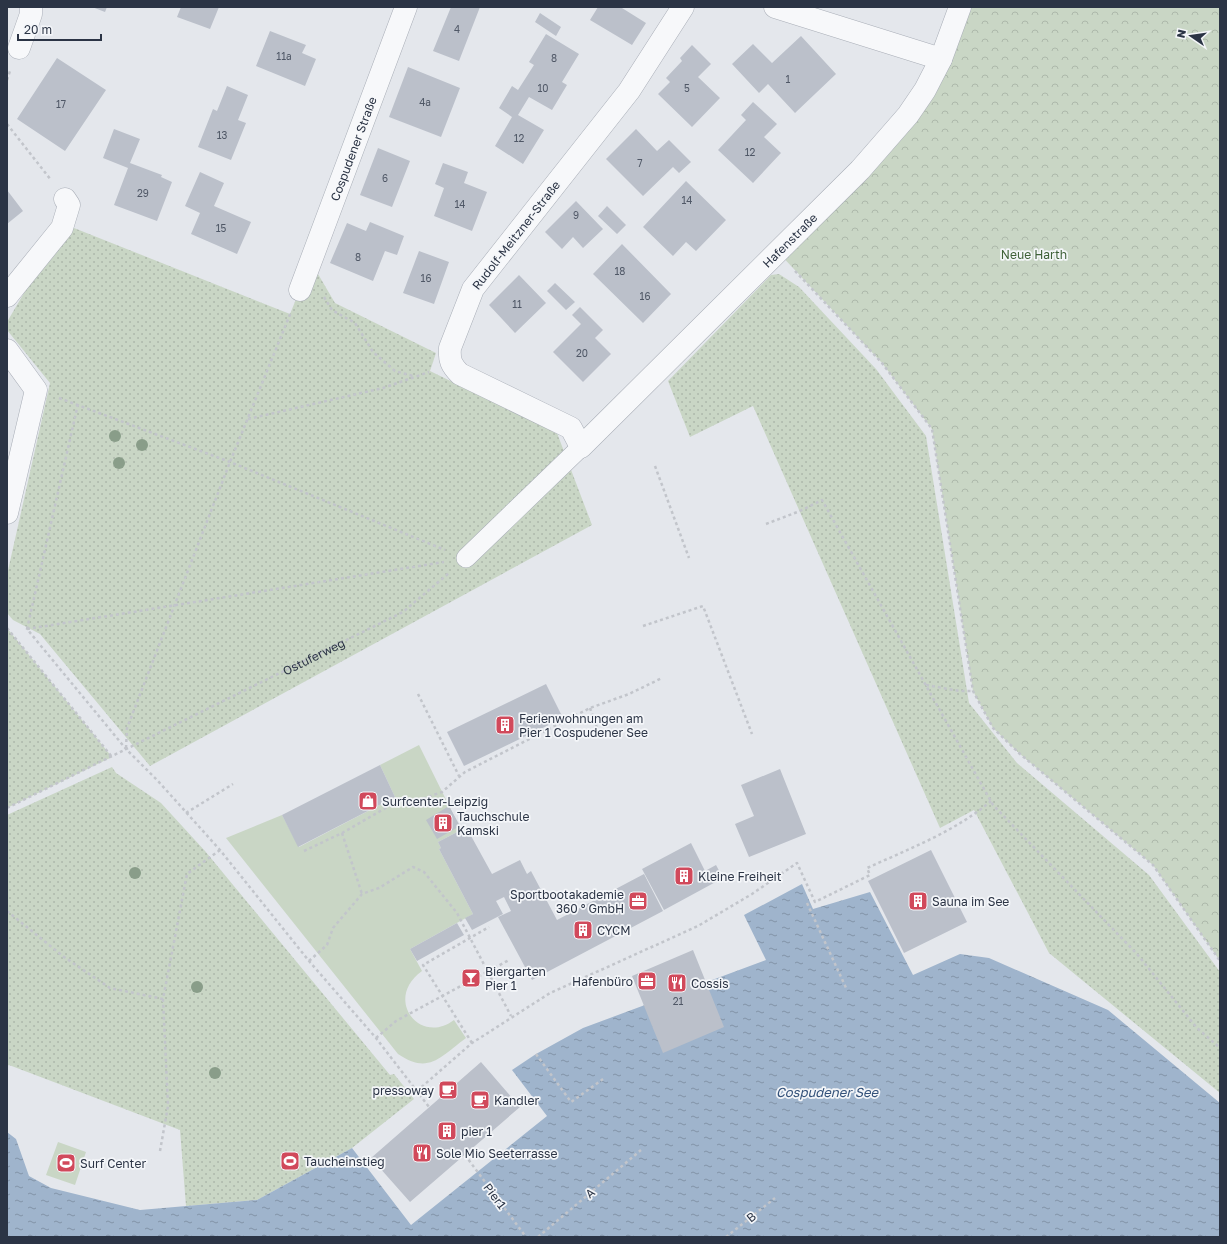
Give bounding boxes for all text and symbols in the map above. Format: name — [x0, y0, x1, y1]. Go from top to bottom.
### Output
scale bar — [18, 16, 101, 42]
north arrow — [1171, 16, 1211, 56]
text: 20 m — [24, 22, 52, 37]
house number: 4 — [454, 23, 460, 35]
text: N — [1173, 28, 1188, 39]
house number: 11a — [276, 50, 292, 62]
house number: 8 — [551, 52, 557, 64]
house number: 1 — [786, 73, 791, 85]
house number: 10 — [537, 82, 549, 94]
house number: 5 — [684, 82, 690, 94]
street label: Cospudener Straße — [327, 94, 379, 203]
house number: 4a — [419, 96, 431, 108]
house number: 17 — [56, 98, 66, 110]
house number: 13 — [217, 129, 227, 141]
house number: 12 — [514, 132, 525, 144]
house number: 12 — [745, 146, 756, 158]
house number: 7 — [637, 157, 643, 169]
house number: 6 — [382, 172, 388, 184]
street label: Rudolf-Meitzner-Straße — [469, 177, 563, 292]
house number: 29 — [137, 187, 149, 199]
house number: 14 — [682, 194, 692, 206]
house number: 14 — [455, 198, 465, 210]
house number: 9 — [573, 209, 579, 221]
street label: Hafenstraße — [759, 210, 820, 270]
house number: 15 — [216, 222, 227, 234]
park label: Neue Harth — [1001, 247, 1067, 262]
house number: 8 — [355, 251, 361, 263]
house number: 18 — [615, 265, 625, 277]
house number: 16 — [421, 272, 431, 284]
house number: 16 — [640, 290, 650, 302]
house number: 11 — [512, 298, 522, 310]
house number: 20 — [576, 347, 588, 359]
street label: Ostuferweg — [280, 635, 347, 678]
place label: Ferienwohnungen am Pier 1 Cospudener See — [519, 711, 648, 740]
building icon: Ferienwohnungen am Pier 1 Cospudener See — [494, 714, 516, 736]
shop icon: Surfcenter-Leipzig — [357, 790, 379, 812]
place label: Surfcenter-Leipzig — [382, 794, 488, 809]
place label: Tauchschule Kamski — [457, 809, 530, 838]
building icon: Tauchschule Kamski — [432, 812, 454, 834]
building icon: Kleine Freiheit — [673, 865, 695, 887]
place label: Kleine Freiheit — [698, 869, 782, 884]
place label: Sportbootakademie 360 ° GmbH — [510, 887, 624, 916]
office icon: Sportbootakademie 360 ° GmbH — [627, 890, 649, 912]
building icon: Sauna im See — [907, 890, 929, 912]
place label: Sauna im See — [932, 894, 1009, 909]
building icon: CYCM — [572, 919, 594, 941]
place label: CYCM — [597, 923, 631, 938]
place label: Biergarten Pier 1 — [485, 964, 546, 993]
bar icon: Biergarten Pier 1 — [460, 967, 482, 989]
office icon: Hafenbüro — [636, 970, 658, 992]
restaurant icon: Cossis — [666, 972, 688, 994]
place label: Hafenbüro — [572, 974, 633, 989]
place label: Cossis — [691, 976, 729, 991]
house number: 21 — [673, 995, 683, 1007]
cafe icon: pressoway — [437, 1079, 459, 1101]
place label: pressoway — [373, 1083, 434, 1098]
water label: Cospudener See — [776, 1084, 880, 1100]
cafe icon: Kandler — [469, 1089, 491, 1111]
place label: Kandler — [494, 1093, 539, 1108]
building icon: pier 1 — [436, 1120, 458, 1142]
place label: pier 1 — [461, 1124, 492, 1139]
restaurant icon: Sole Mio Seeterrasse — [411, 1142, 433, 1164]
place label: Sole Mio Seeterrasse — [436, 1146, 557, 1161]
sports icon: Taucheinstieg — [279, 1150, 301, 1172]
sports icon: Surf Center — [55, 1152, 77, 1174]
place label: Taucheinstieg — [304, 1154, 385, 1169]
place label: Surf Center — [80, 1156, 146, 1171]
street label: Pier1 — [480, 1180, 510, 1212]
street label: A — [582, 1185, 598, 1201]
street label: B — [743, 1209, 759, 1225]

